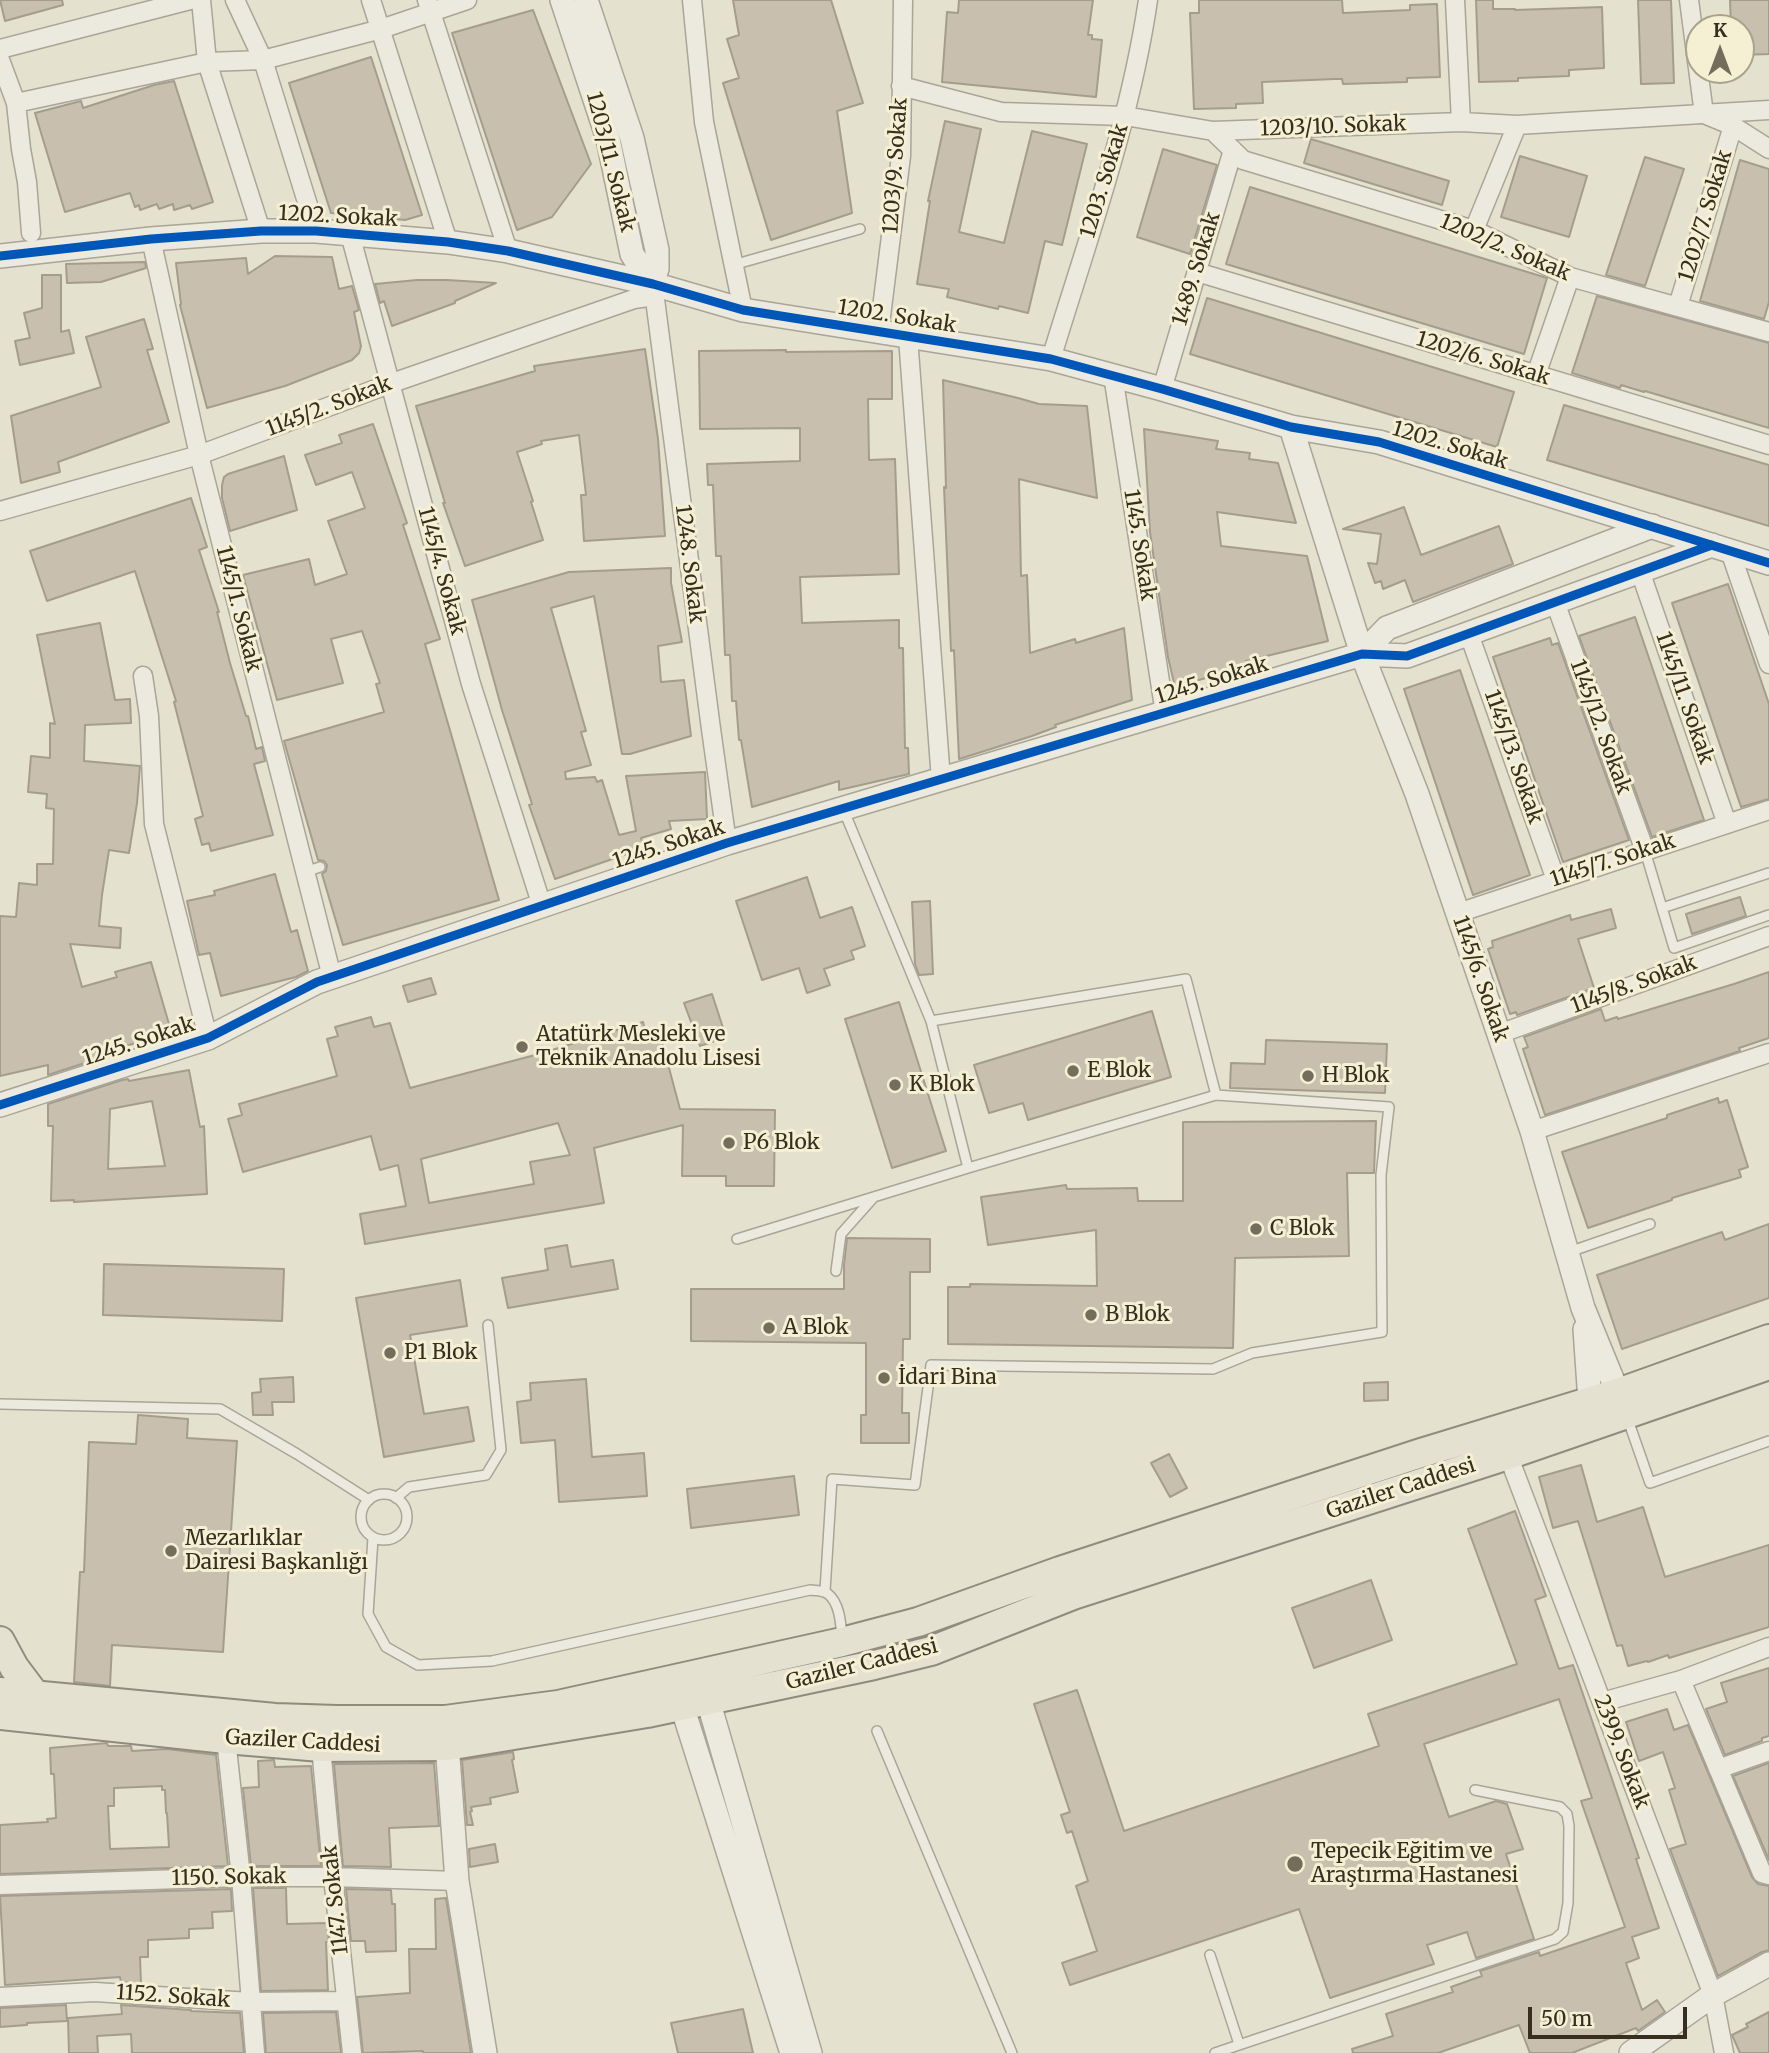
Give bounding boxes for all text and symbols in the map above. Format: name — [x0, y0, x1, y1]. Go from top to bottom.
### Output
north arrow — [1685, 14, 1755, 84]
text: K — [1713, 18, 1727, 42]
street label: 1203/11. Sokak — [580, 89, 640, 235]
street label: 1203/9. Sokak — [879, 97, 913, 235]
street label: 1203/10. Sokak — [1259, 112, 1407, 142]
street label: 1203. Sokak — [1076, 121, 1134, 241]
street label: 1202/7. Sokak — [1674, 147, 1738, 285]
street label: 1202. Sokak — [278, 201, 398, 233]
street label: 1489. Sokak — [1168, 209, 1226, 329]
street label: 1202/2. Sokak — [1436, 209, 1574, 287]
street label: 1202. Sokak — [836, 295, 958, 339]
street label: 1202/6. Sokak — [1413, 327, 1553, 391]
street label: 1145/2. Sokak — [263, 371, 395, 443]
street label: 1202. Sokak — [1389, 416, 1511, 476]
street label: 1145. Sokak — [1118, 488, 1160, 602]
street label: 1248. Sokak — [669, 503, 709, 625]
street label: 1145/4. Sokak — [412, 504, 470, 638]
street label: 1145/1. Sokak — [210, 543, 266, 675]
street label: 1145/11. Sokak — [1650, 629, 1718, 767]
street label: 1245. Sokak — [1153, 652, 1271, 710]
street label: 1145/12. Sokak — [1564, 656, 1636, 798]
street label: 1145/13. Sokak — [1478, 687, 1548, 827]
street label: 1245. Sokak — [610, 815, 728, 875]
street label: 1145/7. Sokak — [1547, 829, 1679, 893]
street label: 1145/6. Sokak — [1447, 913, 1513, 1045]
street label: 1145/8. Sokak — [1568, 951, 1700, 1019]
street label: 1245. Sokak — [80, 1012, 198, 1072]
place label: Atatürk Mesleki ve Teknik Anadolu Lisesi — [536, 1022, 761, 1072]
marker: Atatürk Mesleki ve Teknik Anadolu Lisesi — [514, 1039, 530, 1055]
place label: E Blok — [1087, 1058, 1151, 1084]
marker: E Blok — [1065, 1063, 1081, 1079]
place label: H Blok — [1322, 1063, 1390, 1089]
marker: H Blok — [1300, 1068, 1316, 1084]
place label: K Blok — [909, 1072, 975, 1098]
marker: K Blok — [887, 1077, 903, 1093]
place label: P6 Blok — [743, 1130, 820, 1156]
marker: P6 Blok — [721, 1135, 737, 1151]
place label: C Blok — [1270, 1216, 1334, 1242]
marker: C Blok — [1248, 1221, 1264, 1237]
place label: B Blok — [1105, 1302, 1170, 1328]
marker: B Blok — [1083, 1307, 1099, 1323]
place label: A Blok — [783, 1315, 848, 1341]
marker: A Blok — [761, 1320, 777, 1336]
place label: P1 Blok — [404, 1340, 478, 1366]
marker: P1 Blok — [382, 1345, 398, 1361]
place label: İdari Bina — [898, 1365, 997, 1391]
marker: İdari Bina — [876, 1370, 892, 1386]
street label: Gaziler Caddesi — [1323, 1453, 1479, 1525]
place label: Mezarlıklar Dairesi Başkanlığı — [185, 1526, 368, 1576]
marker: Mezarlıklar Dairesi Başkanlığı — [163, 1543, 179, 1559]
street label: Gaziler Caddesi — [784, 1634, 940, 1696]
street label: 2399. Sokak — [1588, 1692, 1654, 1812]
street label: Gaziler Caddesi — [225, 1725, 381, 1759]
place label: Tepecik Eğitim ve Araştırma Hastanesi — [1311, 1839, 1518, 1889]
street label: 1147. Sokak — [318, 1844, 354, 1956]
marker: Tepecik Eğitim ve Araştırma Hastanesi — [1285, 1854, 1305, 1874]
street label: 1150. Sokak — [171, 1864, 287, 1892]
street label: 1152. Sokak — [115, 1980, 231, 2014]
scale bar — [1531, 1994, 1690, 2038]
text: 50 m — [1541, 2005, 1592, 2032]

